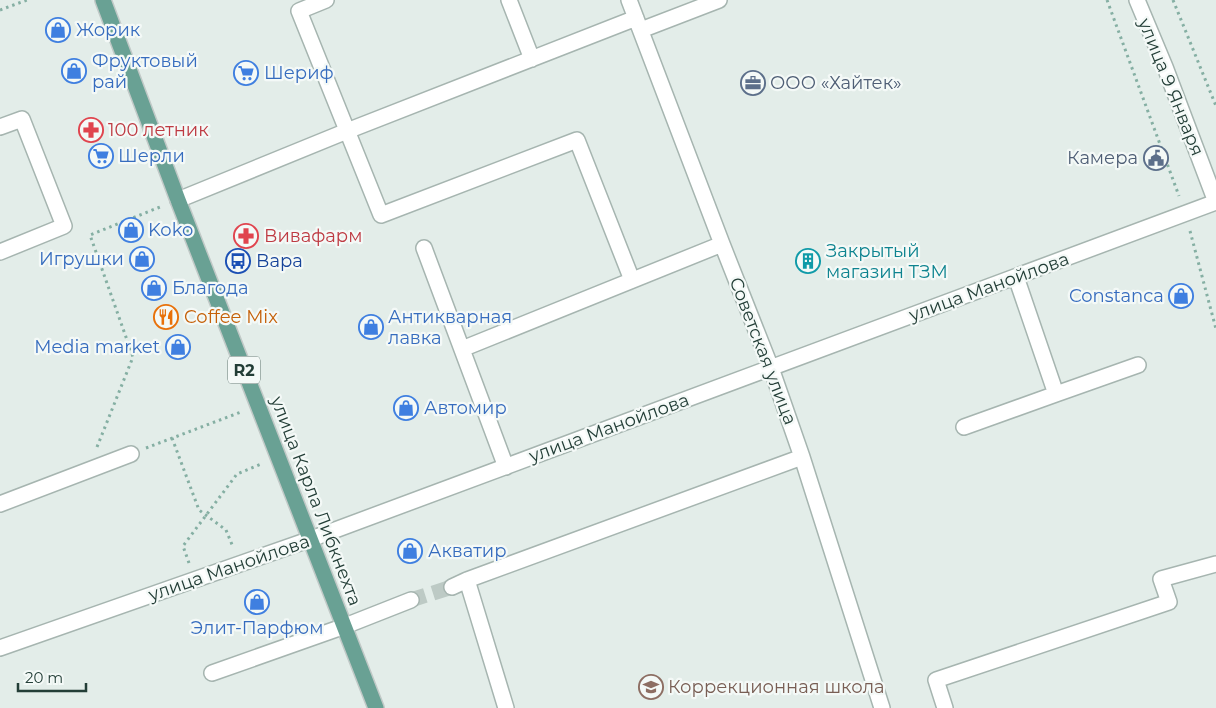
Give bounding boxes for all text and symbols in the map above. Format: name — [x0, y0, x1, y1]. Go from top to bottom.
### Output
street label: улица 9 Января — [1133, 14, 1209, 159]
shop icon: Жорик — [45, 17, 71, 43]
place label: Жорик — [76, 19, 141, 41]
place label: Фруктовый рай — [92, 50, 198, 93]
shop icon: Фруктовый рай — [61, 58, 87, 84]
supermarket icon: Шериф — [233, 60, 259, 86]
place label: Шериф — [264, 62, 334, 84]
office icon: ООО «Хайтек» — [740, 70, 766, 96]
place label: ООО «Хайтек» — [770, 72, 902, 94]
pharmacy icon: 100 летник — [78, 117, 104, 143]
place label: 100 летник — [108, 119, 209, 141]
supermarket icon: Шерли — [88, 143, 114, 169]
place label: Шерли — [118, 145, 185, 167]
public building icon: Камера — [1143, 145, 1169, 171]
place label: Камера — [1067, 147, 1138, 169]
shop icon: Koko — [118, 217, 144, 243]
place label: Koko — [148, 219, 193, 241]
pharmacy icon: Вивафарм — [233, 223, 259, 249]
place label: Вивафарм — [264, 225, 362, 247]
place label: Закрытый магазин ТЗМ — [826, 240, 948, 283]
shop icon: Игрушки — [129, 246, 155, 272]
place label: Игрушки — [39, 248, 124, 270]
bus stop icon: Вара — [225, 248, 251, 274]
building icon: Закрытый магазин ТЗМ — [795, 248, 821, 274]
street label: улица Манойлова — [905, 248, 1072, 327]
place label: Вара — [256, 250, 303, 272]
street label: Советская улица — [725, 274, 801, 428]
shop icon: Благода — [141, 275, 167, 301]
place label: Благода — [172, 277, 248, 299]
shop icon: Constanca — [1168, 283, 1194, 309]
place label: Constanca — [1069, 285, 1164, 307]
restaurant icon: Coffee Mix — [153, 304, 179, 330]
place label: Coffee Mix — [184, 306, 278, 328]
place label: Антикварная лавка — [388, 306, 512, 349]
shop icon: Антикварная лавка — [358, 314, 384, 340]
shop icon: Media market — [165, 334, 191, 360]
place label: Media market — [34, 336, 160, 358]
road number: R2 — [228, 356, 260, 384]
street label: улица Манойлова — [525, 389, 692, 468]
street label: улица Карла Либкнехта — [265, 392, 366, 609]
shop icon: Автомир — [393, 395, 419, 421]
place label: Автомир — [424, 397, 507, 419]
street label: улица Манойлова — [145, 530, 312, 606]
shop icon: Акватир — [397, 538, 423, 564]
place label: Акватир — [428, 540, 507, 562]
shop icon: Элит-Парфюм — [244, 589, 270, 615]
place label: Элит-Парфюм — [191, 617, 323, 639]
scale bar — [18, 660, 85, 692]
text: 20 m — [25, 668, 63, 687]
school or university icon: Коррекционная школа — [638, 674, 664, 700]
place label: Коррекционная школа — [668, 676, 885, 698]

